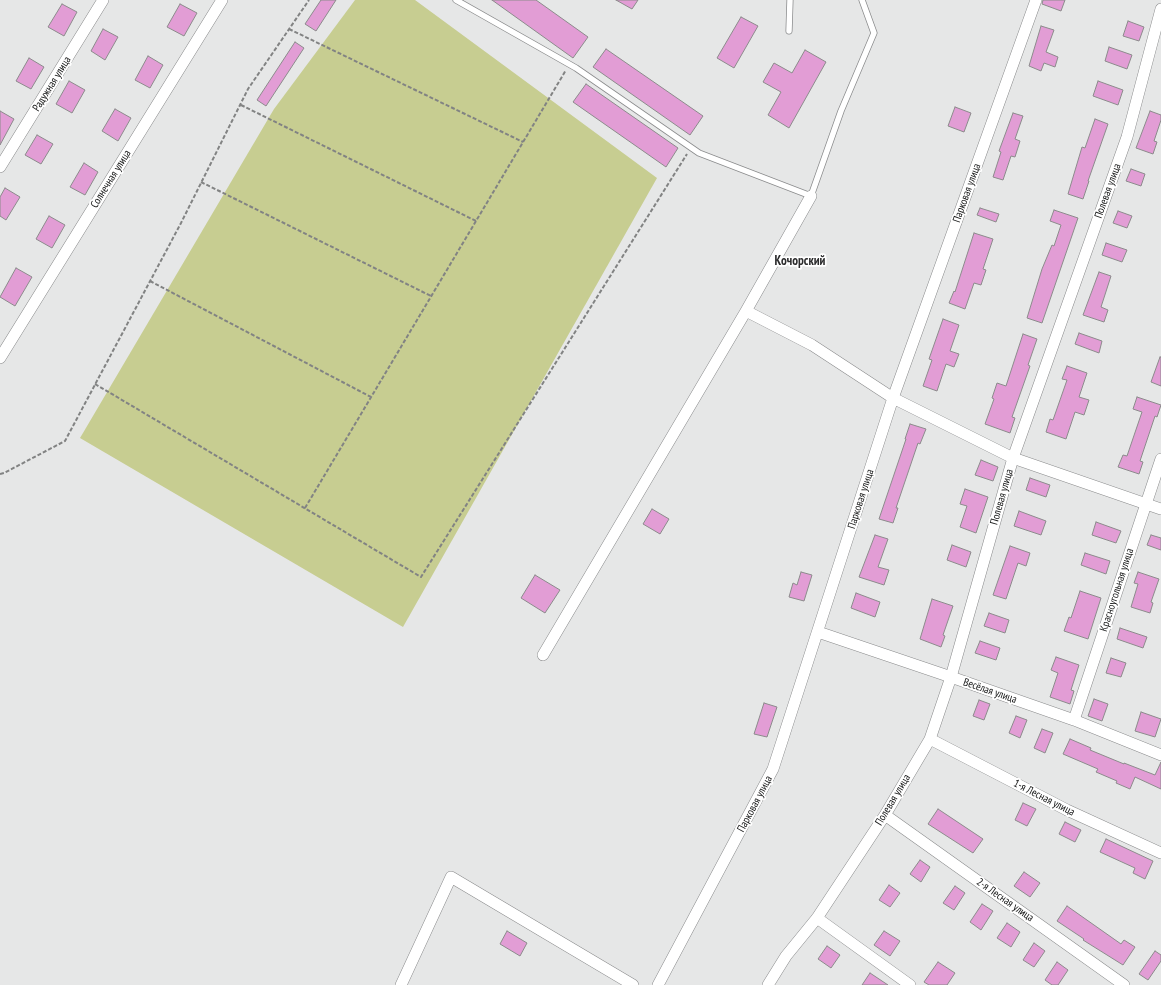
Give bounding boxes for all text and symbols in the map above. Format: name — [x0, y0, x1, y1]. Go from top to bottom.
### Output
street label: Радужная улица — [30, 54, 74, 114]
street label: Солнечная улица — [88, 148, 134, 210]
street label: Парковая улица — [950, 162, 984, 224]
street label: Полевая улица — [1092, 162, 1124, 220]
district label: Кочорский — [775, 253, 825, 269]
street label: Парковая улица — [845, 468, 877, 530]
street label: Полевая улица — [988, 468, 1016, 526]
street label: Красноугольная улица — [1097, 547, 1137, 633]
street label: Весёлая улица — [961, 676, 1019, 706]
street label: Полевая улица — [873, 772, 913, 828]
street label: Парковая улица — [735, 774, 775, 834]
street label: 1-я Лесная улица — [1011, 777, 1077, 819]
street label: 2-я Лесная улица — [974, 875, 1036, 925]

